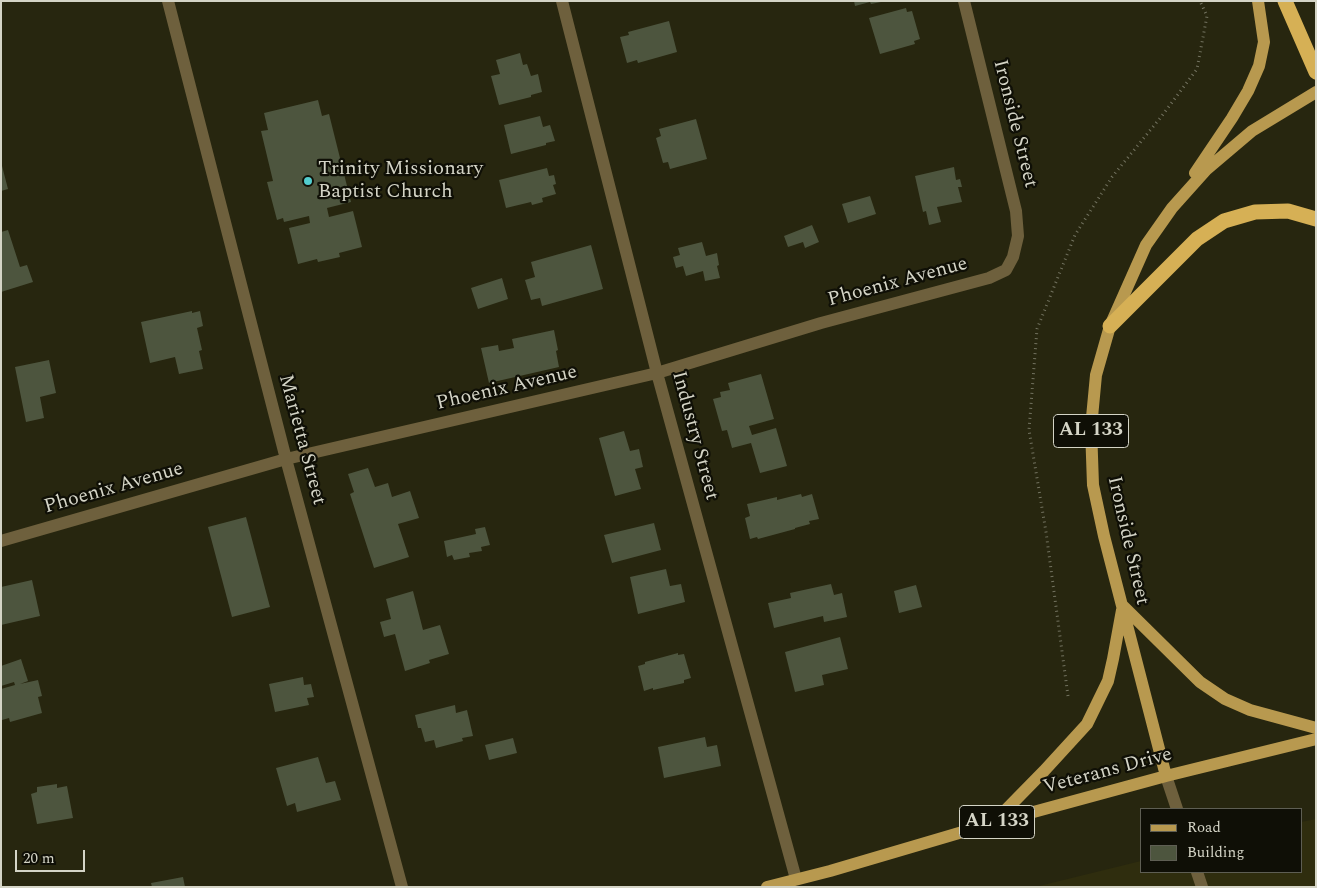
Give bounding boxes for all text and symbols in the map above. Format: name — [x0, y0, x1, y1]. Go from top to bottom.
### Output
street label: Ironside Street — [986, 57, 1042, 191]
place label: Trinity Missionary Baptist Church — [318, 158, 483, 205]
marker: Trinity Missionary Baptist Church — [302, 175, 314, 187]
street label: Phoenix Avenue — [825, 253, 971, 313]
street label: Phoenix Avenue — [434, 361, 580, 417]
street label: Industry Street — [665, 369, 723, 503]
street label: Marietta Street — [272, 372, 330, 508]
road number: AL 133 — [1054, 414, 1128, 448]
street label: Phoenix Avenue — [42, 458, 186, 520]
street label: Ironside Street — [1101, 474, 1153, 608]
street label: Veterans Drive — [1041, 743, 1175, 801]
road number: AL 133 — [960, 806, 1034, 839]
legend — [1140, 808, 1302, 873]
text: Road — [1187, 816, 1221, 839]
scale bar — [18, 840, 88, 872]
text: Building — [1187, 841, 1244, 864]
text: 20 m — [23, 847, 55, 870]

